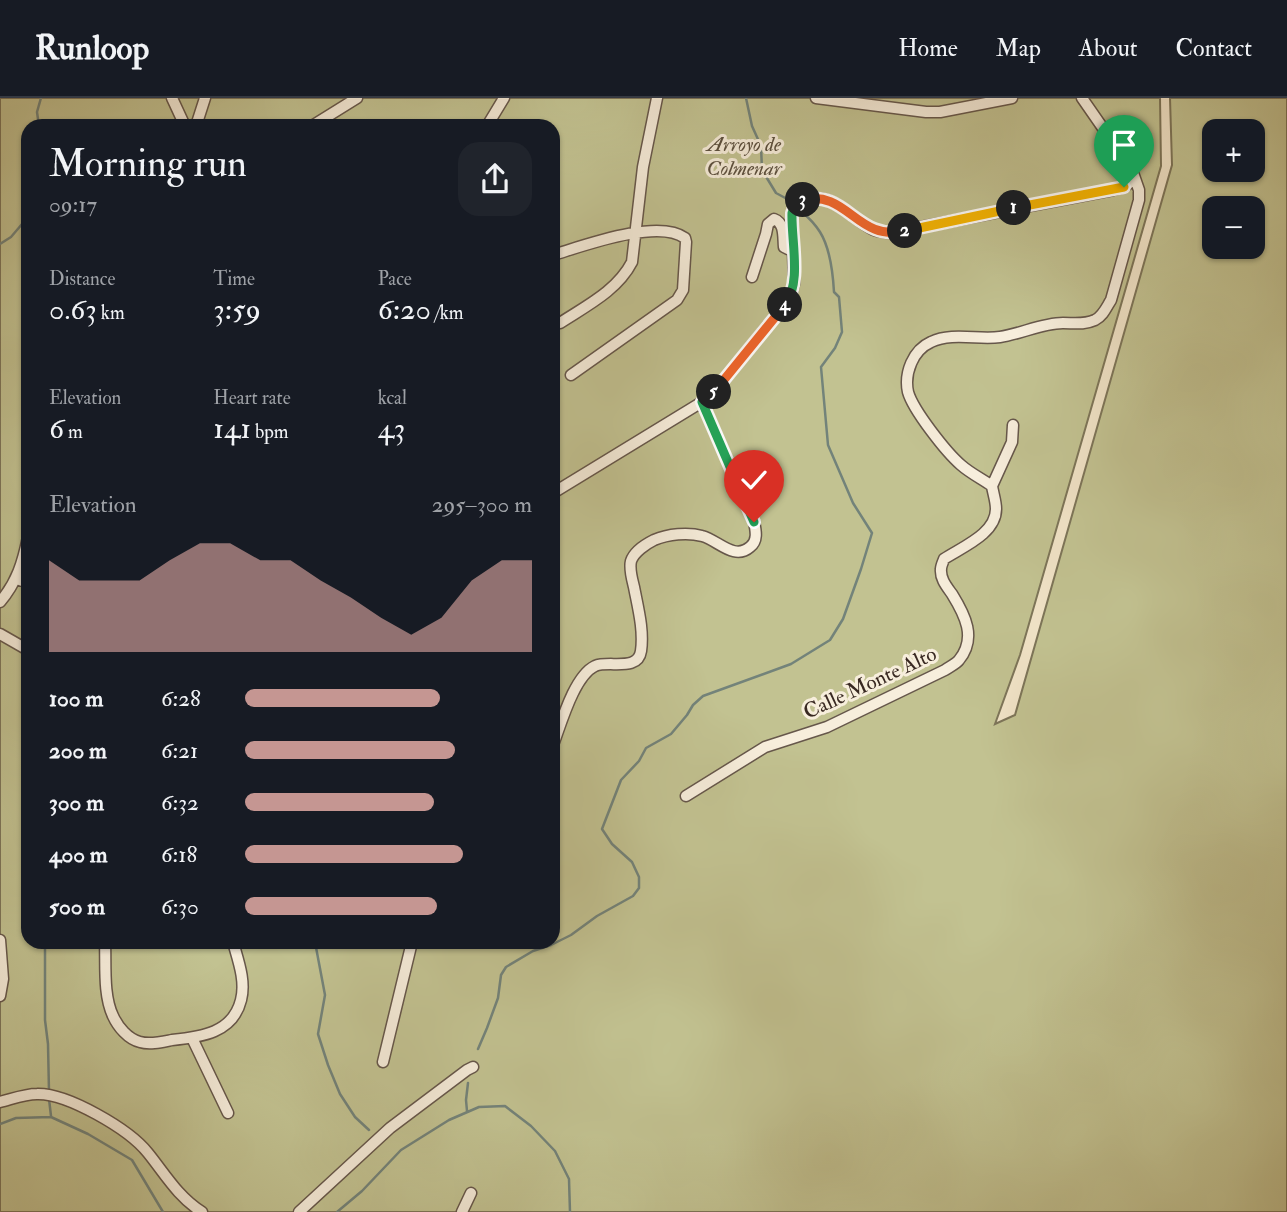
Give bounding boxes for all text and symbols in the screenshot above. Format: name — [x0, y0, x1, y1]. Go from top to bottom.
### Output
text: Runloop — [35, 28, 149, 69]
text: Home — [898, 33, 958, 64]
text: Map — [996, 33, 1041, 64]
text: About — [1079, 33, 1138, 64]
text: Contact — [1176, 33, 1252, 64]
pin — [1094, 115, 1154, 187]
map controls — [1202, 119, 1265, 259]
button: + — [1202, 119, 1265, 182]
icon: arrive — [1105, 126, 1143, 164]
park label: Arroyo de Colmenar — [705, 131, 783, 182]
text: Morning run — [49, 140, 247, 188]
button: share — [458, 142, 532, 216]
pin: 3 — [786, 182, 820, 217]
text: 3 — [799, 187, 806, 211]
text: 09:17 — [49, 190, 97, 219]
pin: 1 — [996, 190, 1032, 226]
text: 1 — [1010, 195, 1017, 219]
button: − — [1202, 196, 1265, 259]
pin: 2 — [888, 214, 922, 248]
text: 2 — [900, 218, 909, 242]
text: Distance — [49, 267, 115, 291]
text: Time — [213, 267, 255, 291]
text: Pace — [378, 267, 412, 291]
pin: 4 — [768, 288, 802, 322]
text: 0.63 — [49, 291, 97, 328]
text: 3:59 — [213, 291, 261, 328]
text: 6:20 — [378, 291, 431, 328]
text: 4 — [779, 292, 790, 316]
text: km — [97, 301, 125, 325]
text: /km — [431, 301, 464, 325]
pin: 5 — [696, 374, 732, 410]
text: 5 — [709, 379, 718, 403]
text: Elevation — [49, 386, 121, 410]
text: Heart rate — [213, 386, 291, 410]
text: kcal — [378, 386, 407, 410]
text: 6 — [49, 410, 64, 447]
text: 141 — [213, 410, 251, 447]
text: 43 — [378, 410, 405, 447]
text: m — [64, 420, 83, 444]
text: bpm — [251, 420, 289, 444]
pin — [724, 450, 784, 522]
icon: check — [735, 461, 773, 499]
text: Elevation — [49, 490, 137, 519]
text: 295–300 m — [432, 490, 532, 519]
street label: Calle Monte Alto — [799, 640, 941, 726]
text: 100 m — [49, 684, 103, 713]
text: 6:28 — [161, 684, 201, 713]
text: 200 m — [49, 736, 107, 765]
text: 6:21 — [161, 736, 198, 765]
text: 300 m — [49, 788, 104, 817]
text: 6:32 — [161, 788, 199, 817]
text: 400 m — [49, 840, 108, 869]
text: 6:18 — [161, 840, 197, 869]
text: 500 m — [49, 892, 105, 921]
text: 6:30 — [161, 892, 199, 921]

